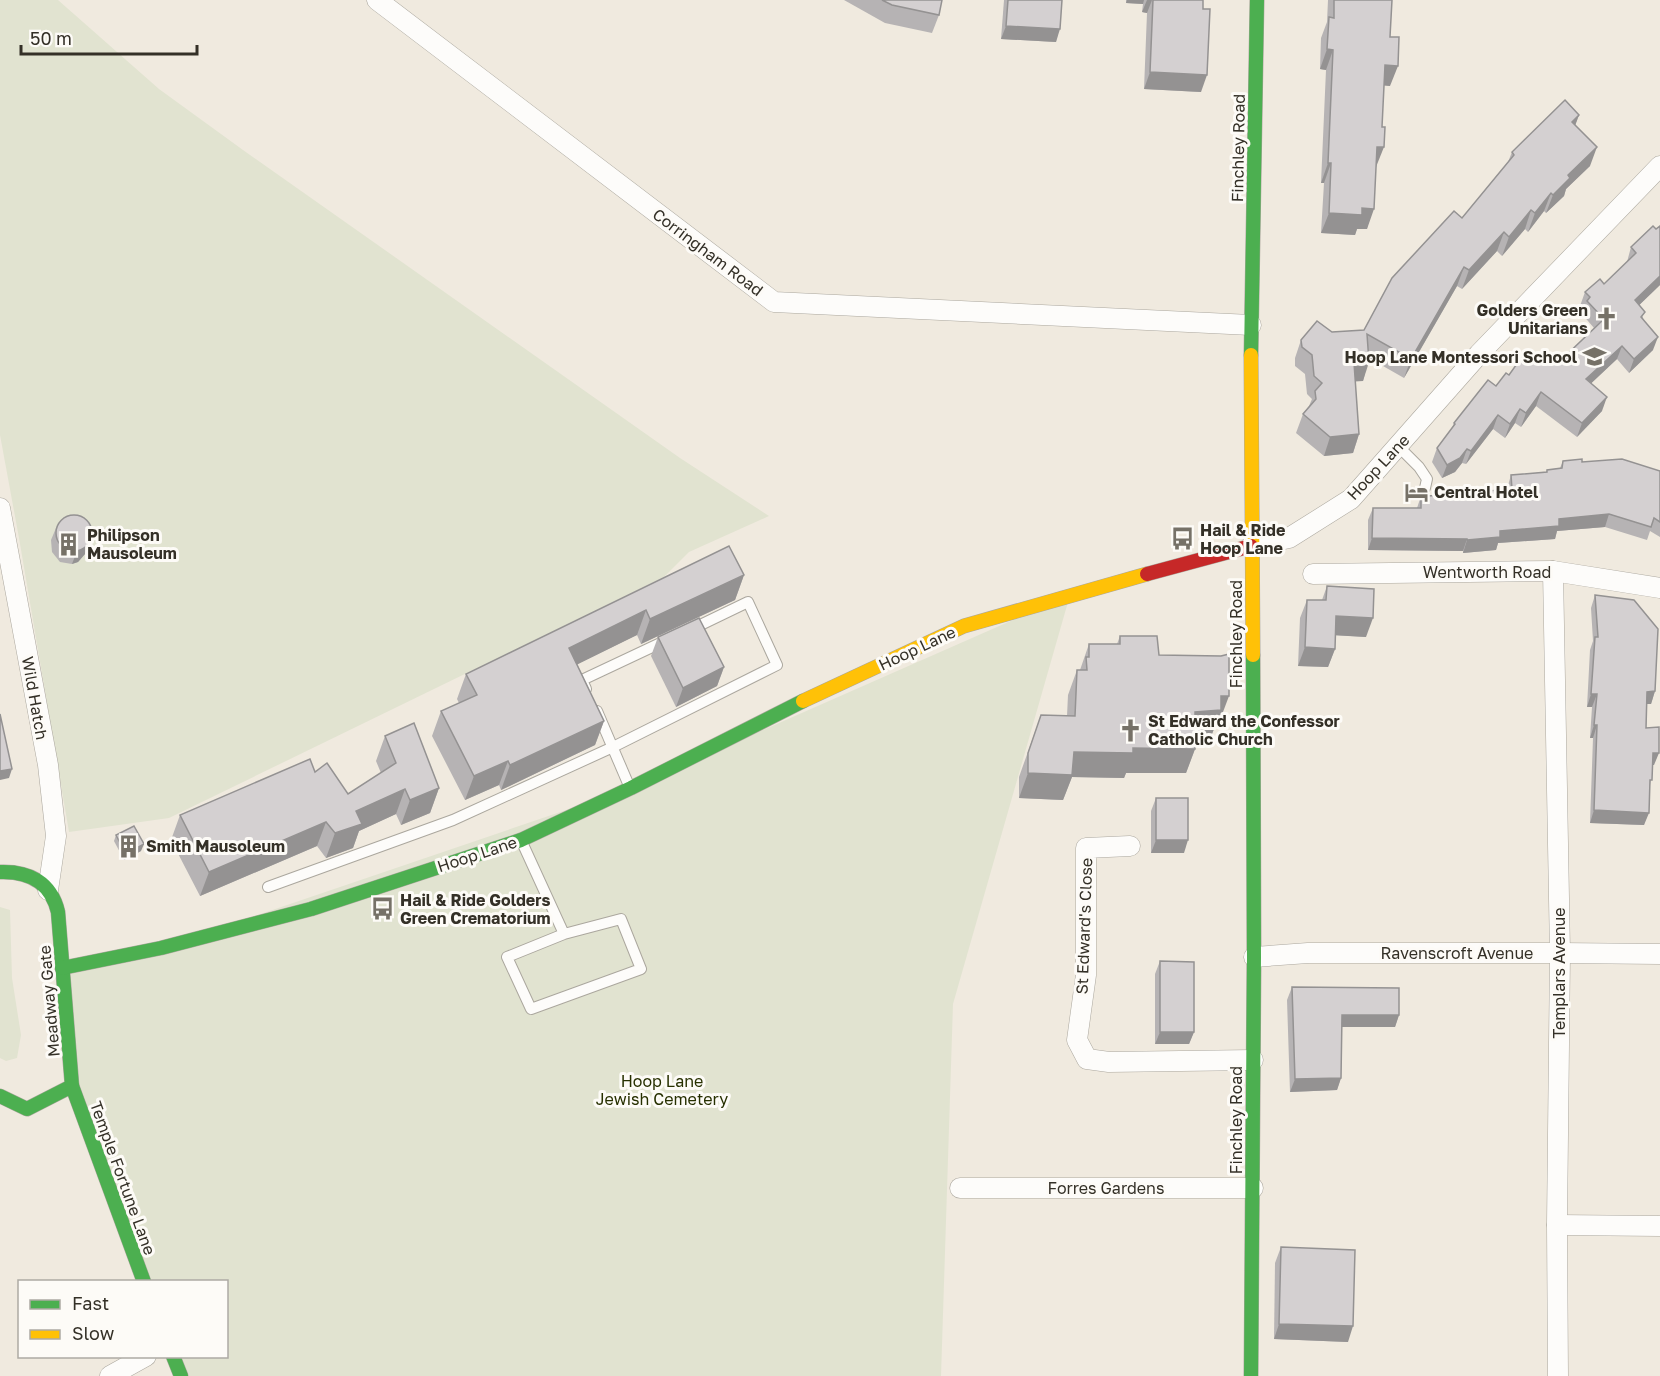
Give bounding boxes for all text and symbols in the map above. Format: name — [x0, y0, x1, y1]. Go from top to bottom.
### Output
scale bar — [21, 18, 196, 56]
text: 50 m — [30, 27, 72, 49]
street label: Finchley Road — [1227, 94, 1249, 202]
street label: Corringham Road — [649, 204, 767, 300]
place label: Golders Green Unitarians — [1477, 300, 1588, 338]
church icon: Golders Green Unitarians — [1593, 306, 1619, 332]
school or university icon: Hoop Lane Montessori School — [1582, 344, 1608, 370]
place label: Hoop Lane Montessori School — [1344, 347, 1578, 367]
street label: Hoop Lane — [1343, 430, 1413, 504]
hotel icon: Central Hotel — [1403, 479, 1429, 505]
place label: Central Hotel — [1434, 482, 1539, 502]
place label: Hail & Ride Hoop Lane — [1200, 520, 1285, 558]
place label: Philipson Mausoleum — [87, 525, 177, 563]
bus stop icon: Hail & Ride Hoop Lane — [1169, 526, 1195, 552]
building icon: Philipson Mausoleum — [56, 531, 82, 557]
street label: Wentworth Road — [1423, 562, 1551, 582]
street label: Finchley Road — [1226, 580, 1246, 688]
street label: Hoop Lane — [875, 621, 959, 675]
street label: Wild Hatch — [18, 655, 52, 741]
place label: St Edward the Confessor Catholic Church — [1148, 711, 1340, 749]
church icon: St Edward the Confessor Catholic Church — [1117, 717, 1143, 743]
street label: Hoop Lane — [435, 832, 519, 876]
building icon: Smith Mausoleum — [115, 833, 141, 859]
place label: Smith Mausoleum — [146, 836, 285, 856]
street label: St Edward's Close — [1072, 857, 1096, 995]
place label: Hail & Ride Golders Green Crematorium — [400, 890, 551, 928]
bus stop icon: Hail & Ride Golders Green Crematorium — [369, 896, 395, 922]
street label: Templars Avenue — [1549, 907, 1569, 1039]
street label: Ravenscroft Avenue — [1381, 943, 1533, 963]
street label: Meadway Gate — [34, 944, 64, 1058]
street label: Finchley Road — [1226, 1066, 1246, 1174]
park label: Hoop Lane Jewish Cemetery — [596, 1071, 728, 1109]
street label: Temple Fortune Lane — [86, 1098, 160, 1258]
street label: Forres Gardens — [1048, 1178, 1164, 1198]
legend — [18, 1280, 228, 1358]
text: Fast — [72, 1292, 109, 1314]
text: Slow — [72, 1322, 115, 1344]

